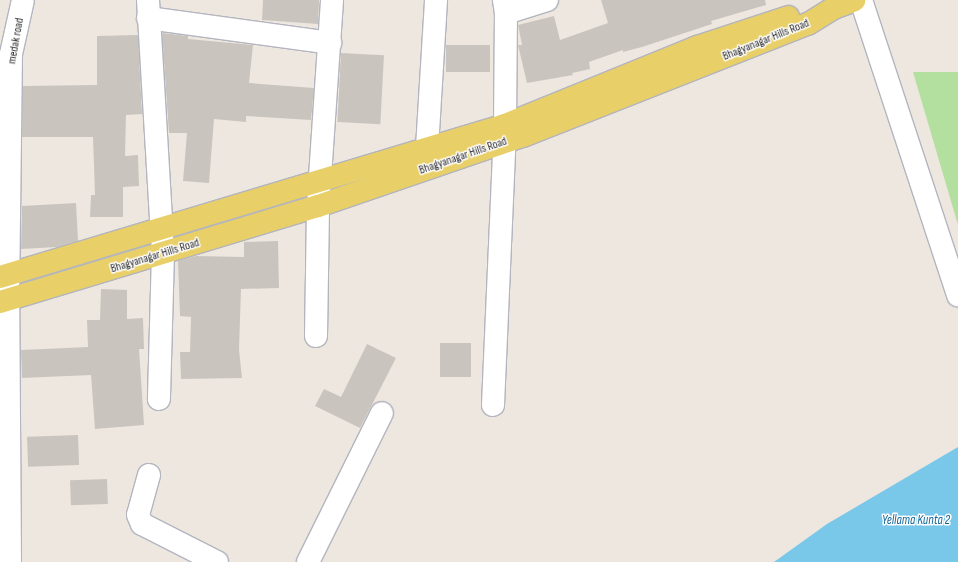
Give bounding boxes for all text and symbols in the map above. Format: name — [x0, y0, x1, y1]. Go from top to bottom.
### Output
street label: Bhagyanagar Hills Road — [721, 16, 811, 64]
street label: medak road — [5, 17, 27, 65]
street label: Bhagyanagar Hills Road — [417, 134, 509, 178]
street label: Bhagyanagar Hills Road — [109, 236, 201, 276]
water label: Yellama Kunta 2 — [882, 512, 950, 528]

